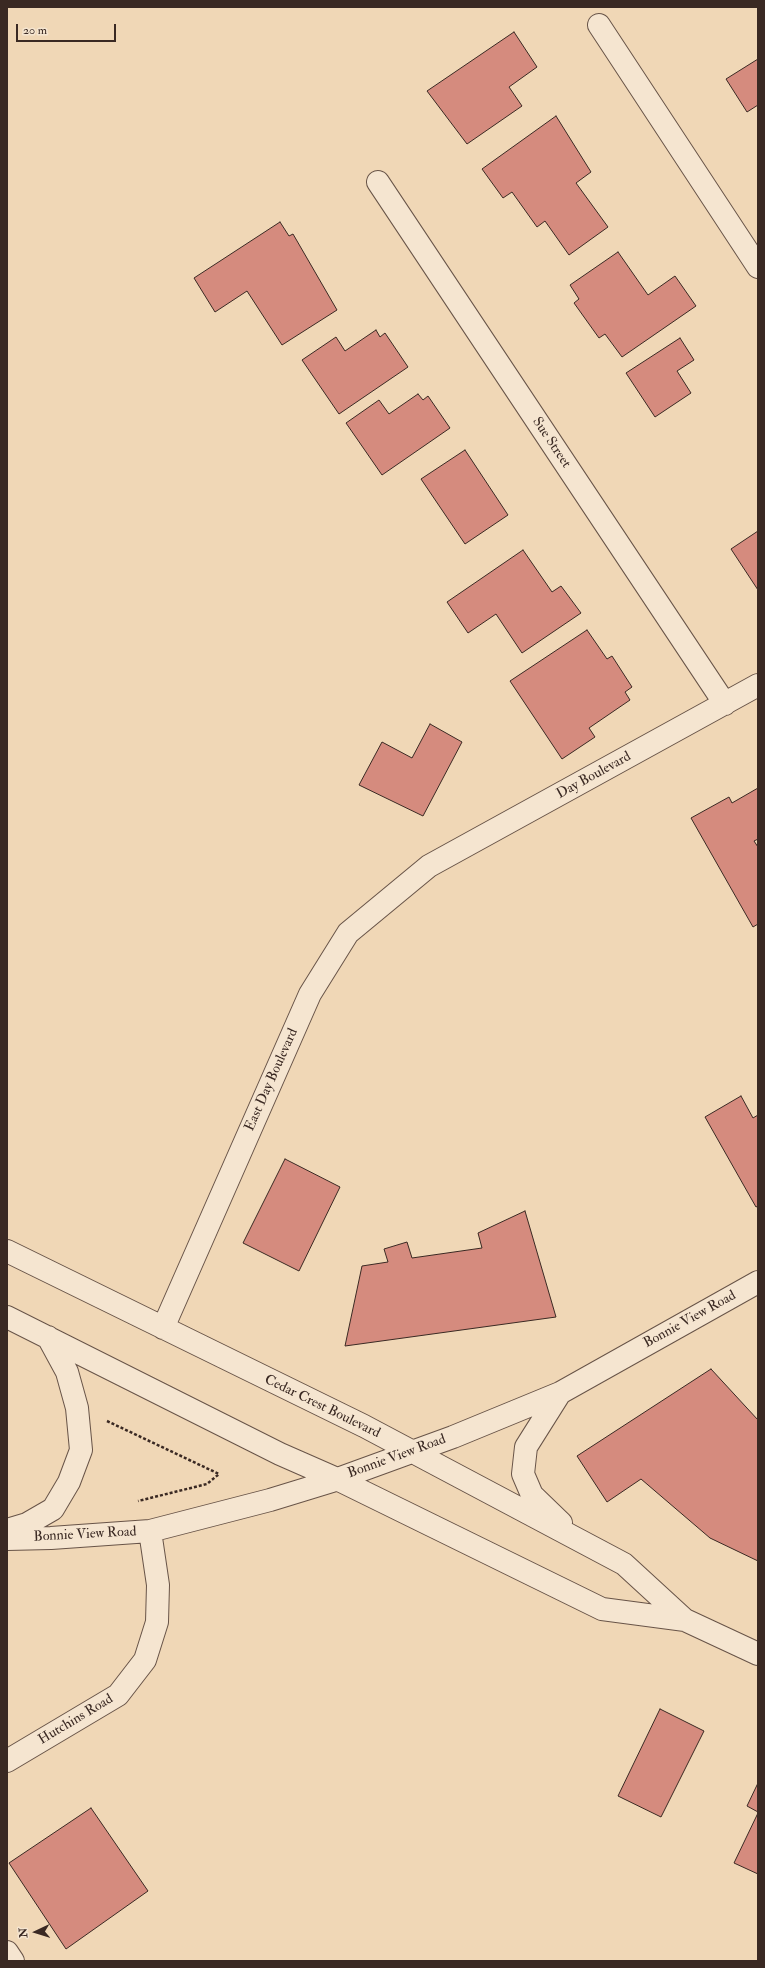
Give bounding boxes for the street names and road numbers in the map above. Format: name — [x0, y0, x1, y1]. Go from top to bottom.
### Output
street label: Sue Street — [528, 414, 574, 472]
street label: Day Boulevard — [554, 749, 634, 803]
street label: East Day Boulevard — [242, 1026, 302, 1134]
street label: Bonnie View Road — [641, 1288, 739, 1352]
street label: Cedar Crest Boulevard — [261, 1372, 383, 1442]
street label: Bonnie View Road — [346, 1431, 448, 1483]
street label: Bonnie View Road — [33, 1524, 137, 1546]
street label: Hutchins Road — [36, 1691, 116, 1749]

